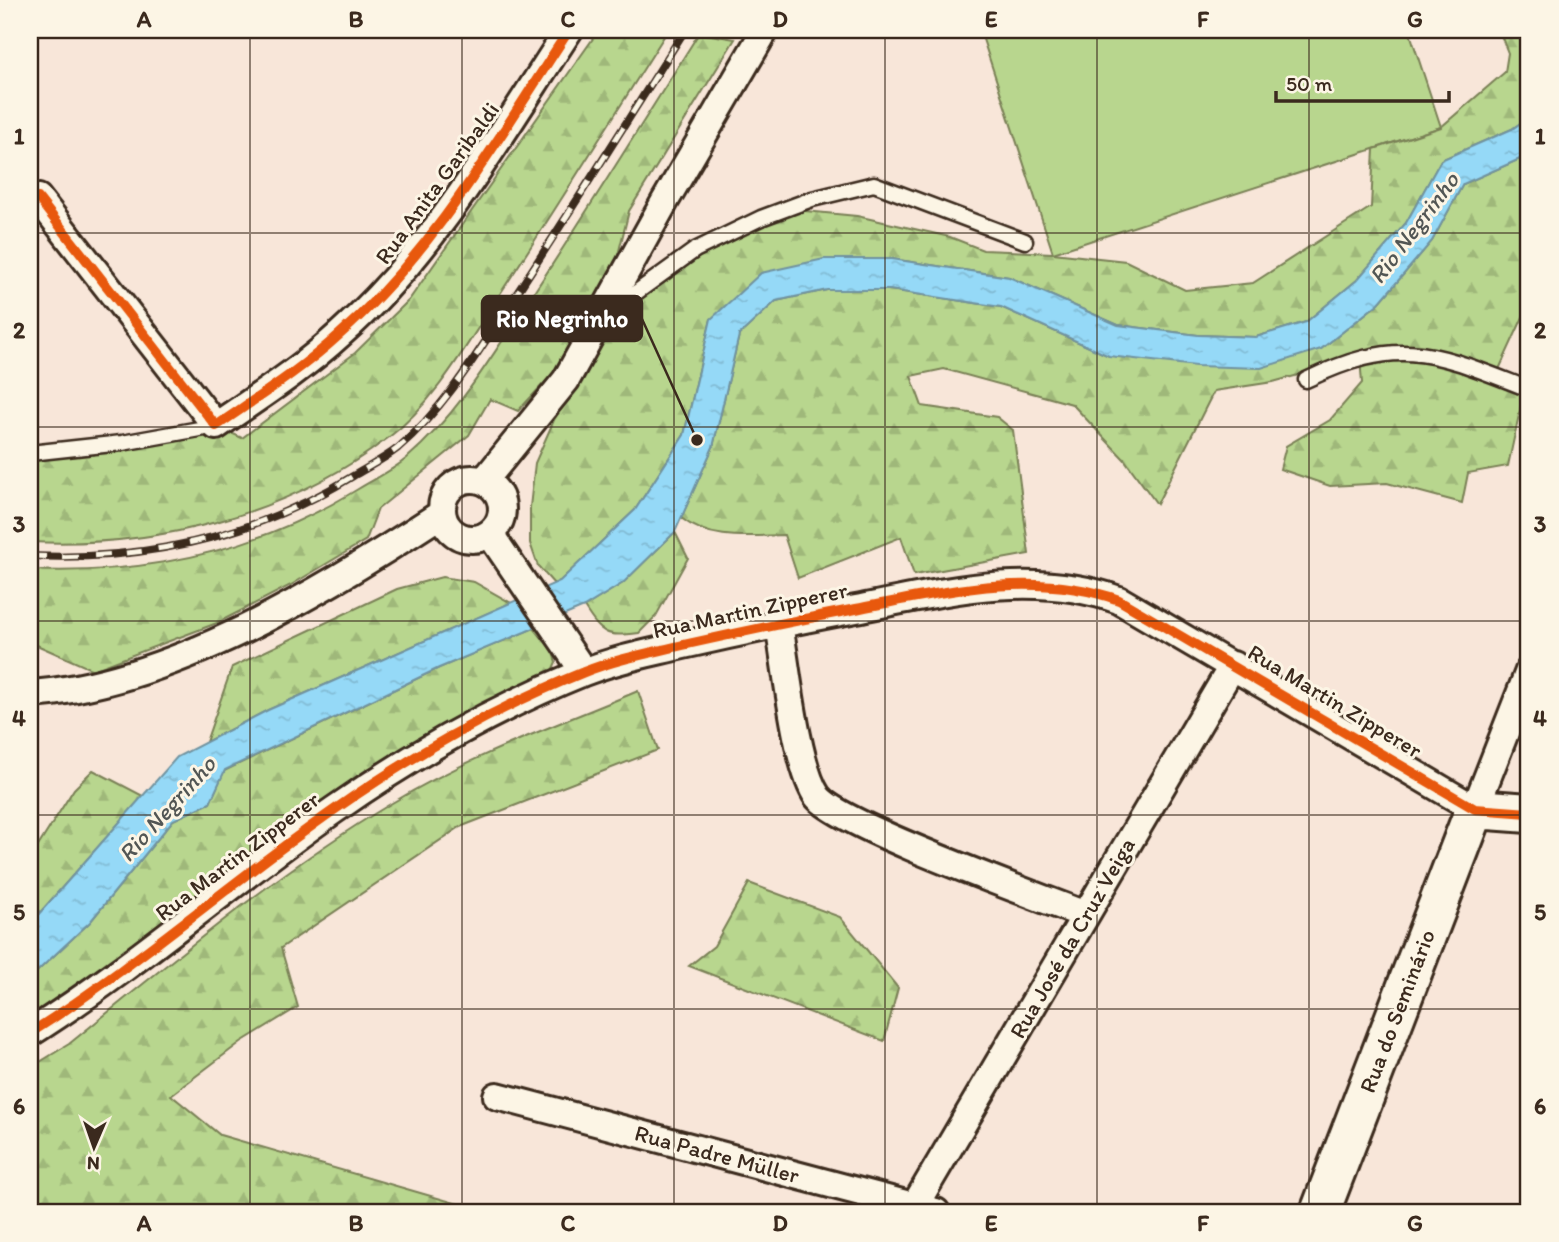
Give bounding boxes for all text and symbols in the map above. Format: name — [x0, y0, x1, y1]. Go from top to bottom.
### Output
text: A — [136, 5, 152, 33]
text: B — [349, 5, 364, 33]
text: C — [561, 5, 576, 33]
text: D — [772, 5, 788, 33]
text: E — [985, 5, 998, 33]
text: F — [1197, 5, 1210, 33]
text: G — [1407, 5, 1423, 33]
scale bar — [1276, 60, 1449, 104]
text: 50 m — [1286, 71, 1333, 96]
street label: Rua Anita Garibaldi — [369, 97, 505, 269]
text: 1 — [14, 122, 25, 150]
text: 1 — [1535, 122, 1546, 150]
water label: Rio Negrinho — [1362, 166, 1465, 289]
callout: Rio Negrinho — [482, 296, 642, 341]
text: Rio Negrinho — [496, 304, 628, 334]
text: 2 — [13, 316, 26, 344]
text: 2 — [1534, 316, 1547, 344]
text: 3 — [13, 510, 26, 538]
text: 3 — [1534, 510, 1547, 538]
street label: Rua Martin Zipperer — [650, 576, 850, 644]
street label: Rua Martin Zipperer — [1243, 638, 1427, 764]
text: 4 — [12, 704, 26, 732]
text: 4 — [1533, 704, 1547, 732]
water label: Rio Negrinho — [112, 749, 222, 867]
street label: Rua Martin Zipperer — [149, 785, 325, 927]
street label: Rua José da Cruz Veiga — [1003, 833, 1141, 1043]
text: 5 — [13, 898, 25, 926]
text: 5 — [1534, 898, 1546, 926]
street label: Rua do Seminário — [1353, 925, 1441, 1097]
text: 6 — [13, 1092, 25, 1120]
text: 6 — [1534, 1092, 1546, 1120]
north arrow — [60, 1112, 130, 1182]
street label: Rua Padre Müller — [632, 1119, 803, 1189]
text: N — [87, 1152, 100, 1175]
text: A — [136, 1209, 152, 1237]
text: B — [349, 1209, 364, 1237]
text: C — [561, 1209, 576, 1237]
text: D — [772, 1209, 788, 1237]
text: E — [985, 1209, 998, 1237]
text: F — [1197, 1209, 1210, 1237]
text: G — [1407, 1209, 1423, 1237]

